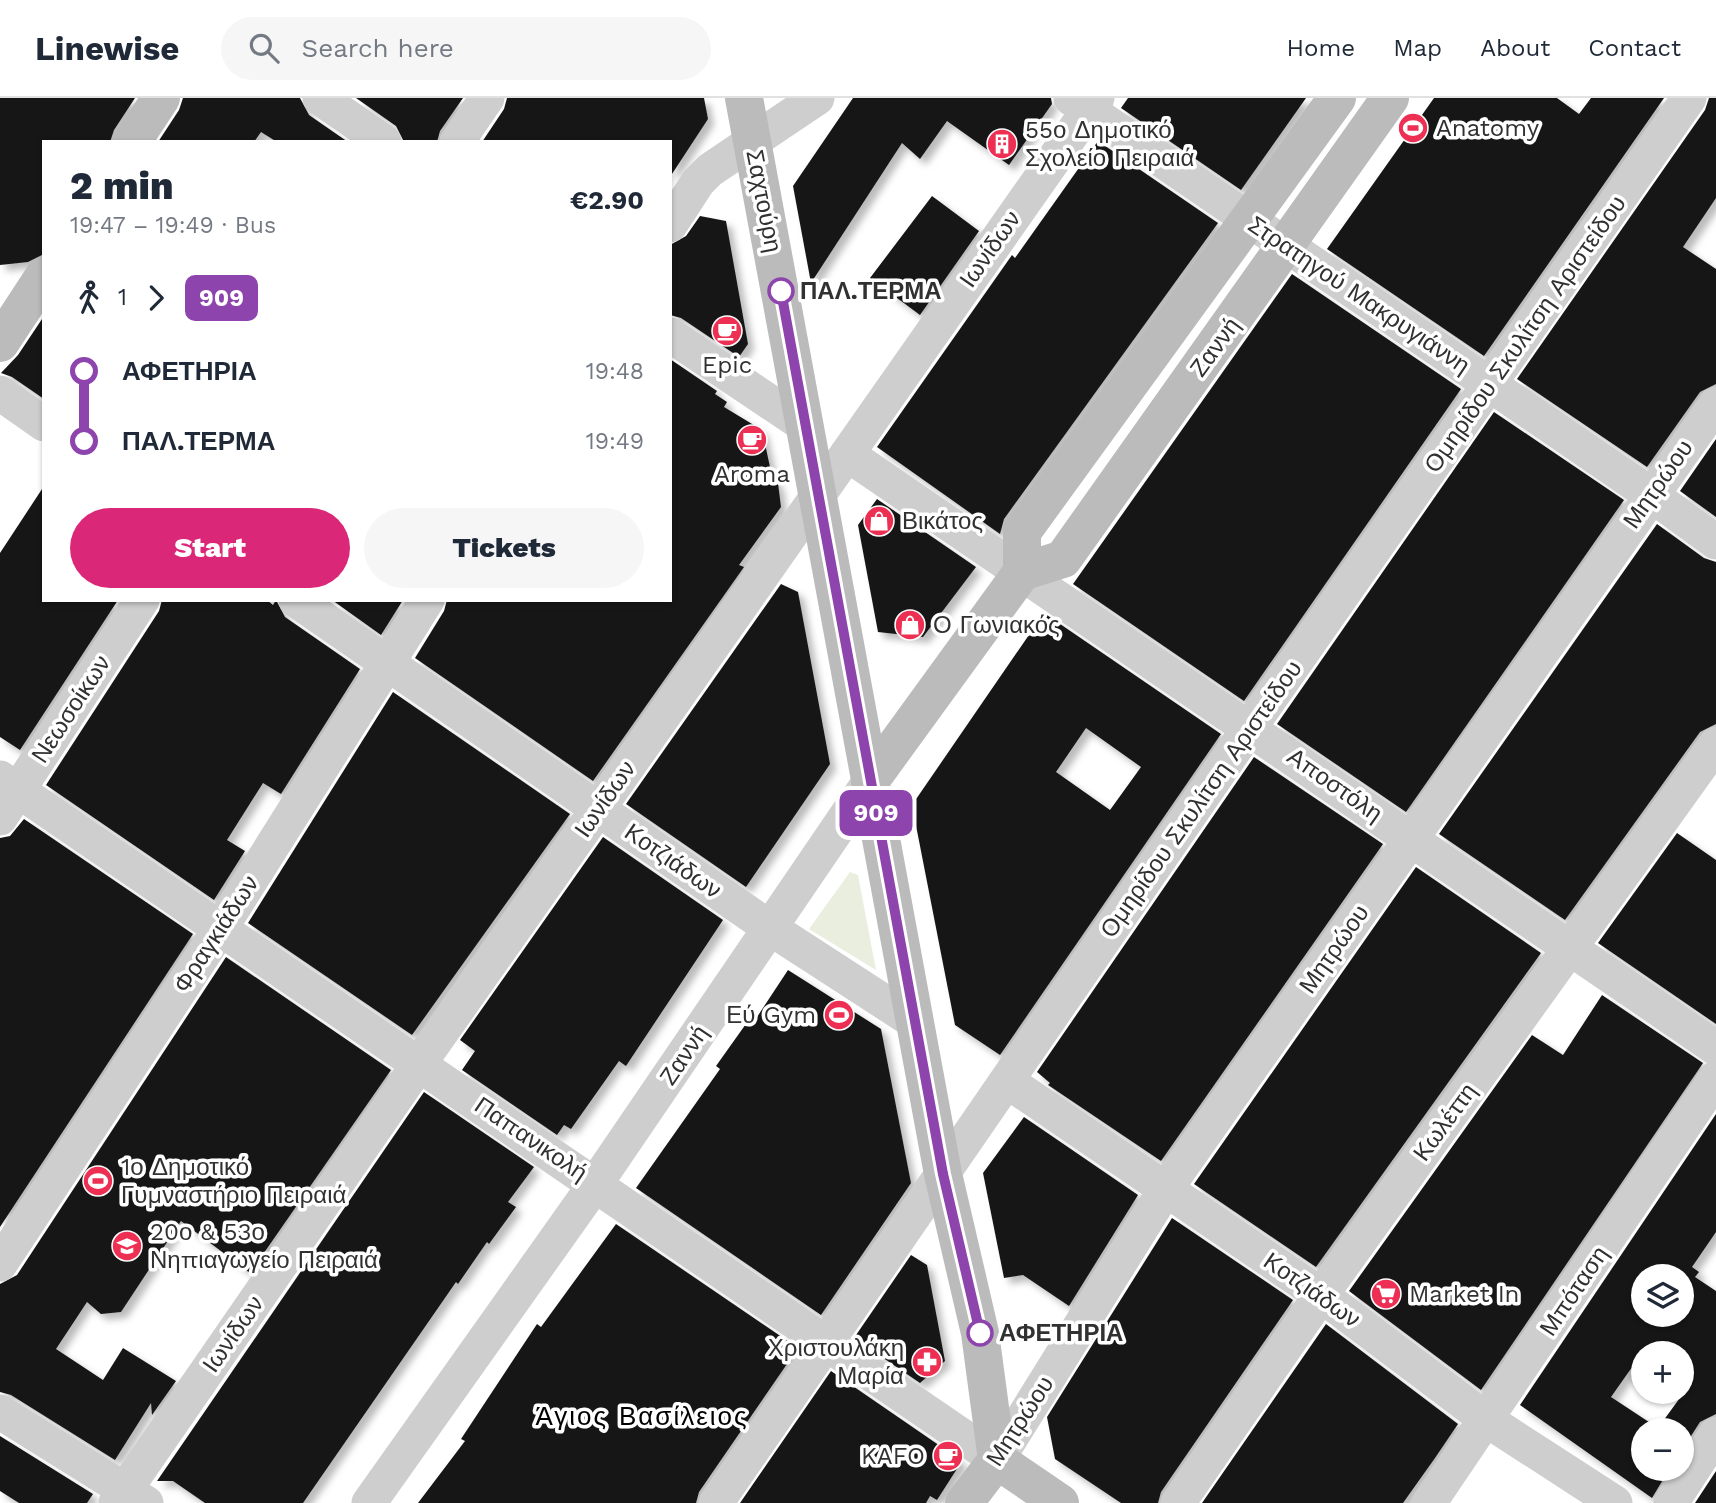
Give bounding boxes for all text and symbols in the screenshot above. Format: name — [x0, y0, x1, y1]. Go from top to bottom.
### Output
search box — [221, 17, 711, 80]
text: Linewise — [35, 29, 179, 68]
icon: search — [245, 29, 283, 67]
text: Search here — [301, 33, 454, 63]
text: Home — [1287, 34, 1355, 62]
text: Map — [1393, 34, 1442, 62]
text: About — [1480, 34, 1550, 62]
text: Contact — [1588, 34, 1681, 62]
sports icon: Anatomy — [1396, 111, 1430, 145]
place label: Anatomy — [1436, 114, 1540, 142]
place label: 55ο Δημοτικό Σχολείο Πειραιά — [1025, 116, 1194, 172]
building icon: 55ο Δημοτικό Σχολείο Πειραιά — [985, 127, 1019, 161]
street label: Σαχτούρη — [740, 147, 788, 255]
text: 2 min — [70, 164, 174, 208]
text: €2.90 — [570, 185, 644, 215]
street label: Ομηρίδου Σκυλίτση Αριστείδου — [1418, 190, 1632, 478]
street label: Ιωνίδων — [954, 205, 1026, 293]
street label: Στρατηγού Μακρυγιάννη — [1243, 210, 1475, 380]
text: 19:47 – 19:49 · Bus — [70, 212, 276, 239]
place label: ΠΑΛ.ΤΕΡΜΑ — [800, 277, 942, 305]
marker: ΠΑΛ.ΤΕΡΜΑ — [768, 278, 794, 304]
icon: walk — [70, 279, 108, 317]
icon: forward — [137, 279, 175, 317]
text: 1 — [118, 284, 127, 311]
text: 909 — [199, 284, 244, 312]
street label: Ζαννή — [1184, 312, 1246, 382]
cafe icon: Epic — [710, 314, 744, 348]
place label: Epic — [702, 351, 752, 379]
text: ΑΦΕΤΗΡΙΑ — [122, 356, 257, 386]
text: 19:48 — [586, 358, 644, 385]
cafe icon: Aroma — [735, 423, 769, 457]
text: ΠΑΛ.ΤΕΡΜΑ — [122, 426, 275, 456]
text: 19:49 — [586, 428, 644, 455]
street label: Μητρώου — [1617, 434, 1699, 534]
place label: Aroma — [714, 460, 790, 488]
shop icon: Βικάτος — [862, 504, 896, 538]
place label: Βικάτος — [902, 507, 983, 535]
button: Start — [70, 508, 350, 588]
button: Tickets — [364, 508, 644, 588]
shop icon: Ο Γωνιακός — [893, 608, 927, 642]
place label: Ο Γωνιακός — [933, 611, 1060, 639]
street label: Νεωσοίκων — [26, 650, 116, 768]
street label: Ομηρίδου Σκυλίτση Αριστείδου — [1094, 655, 1308, 943]
street label: Αποστόλη — [1282, 742, 1388, 828]
street label: Ιωνίδων — [569, 755, 641, 843]
line badge: 909 — [836, 790, 916, 836]
text: 909 — [853, 799, 899, 827]
street label: Κοτζιάδων — [619, 818, 727, 904]
street label: Φραγκιάδων — [168, 870, 264, 998]
street label: Μητρώου — [1293, 899, 1375, 999]
sports icon: Εύ Gym — [822, 998, 856, 1032]
place label: Εύ Gym — [726, 1001, 816, 1029]
street label: Ζαννή — [654, 1020, 714, 1090]
street label: Κωλέττη — [1408, 1078, 1482, 1166]
street label: Παπανικολή — [469, 1091, 593, 1187]
place label: 1ο Δημοτικό Γυμναστήριο Πειραιά — [121, 1153, 347, 1209]
sports icon: 1ο Δημοτικό Γυμναστήριο Πειραιά — [81, 1164, 115, 1198]
place label: 20ο & 53ο Νηπιαγωγείο Πειραιά — [150, 1218, 378, 1274]
school or university icon: 20ο & 53ο Νηπιαγωγείο Πειραιά — [110, 1229, 144, 1263]
street label: Μπόταση — [1534, 1241, 1614, 1341]
street label: Κοτζιάδων — [1258, 1247, 1366, 1333]
map controls — [1631, 1264, 1694, 1481]
button: layers — [1631, 1264, 1694, 1327]
supermarket icon: Market In — [1369, 1277, 1403, 1311]
place label: Market In — [1409, 1280, 1519, 1308]
street label: Ιωνίδων — [197, 1290, 269, 1378]
place label: ΑΦΕΤΗΡΙΑ — [999, 1319, 1123, 1347]
marker: ΑΦΕΤΗΡΙΑ — [967, 1320, 993, 1346]
place label: Χριστουλάκη Μαρία — [768, 1334, 904, 1390]
button: + — [1631, 1341, 1694, 1404]
pharmacy icon: Χριστουλάκη Μαρία — [910, 1345, 944, 1379]
street label: Μητρώου — [981, 1371, 1059, 1471]
district label: Άγιος Βασίλειος — [535, 1401, 749, 1431]
button: − — [1631, 1418, 1694, 1481]
cafe icon: KAFO — [931, 1439, 965, 1473]
place label: KAFO — [861, 1442, 925, 1470]

